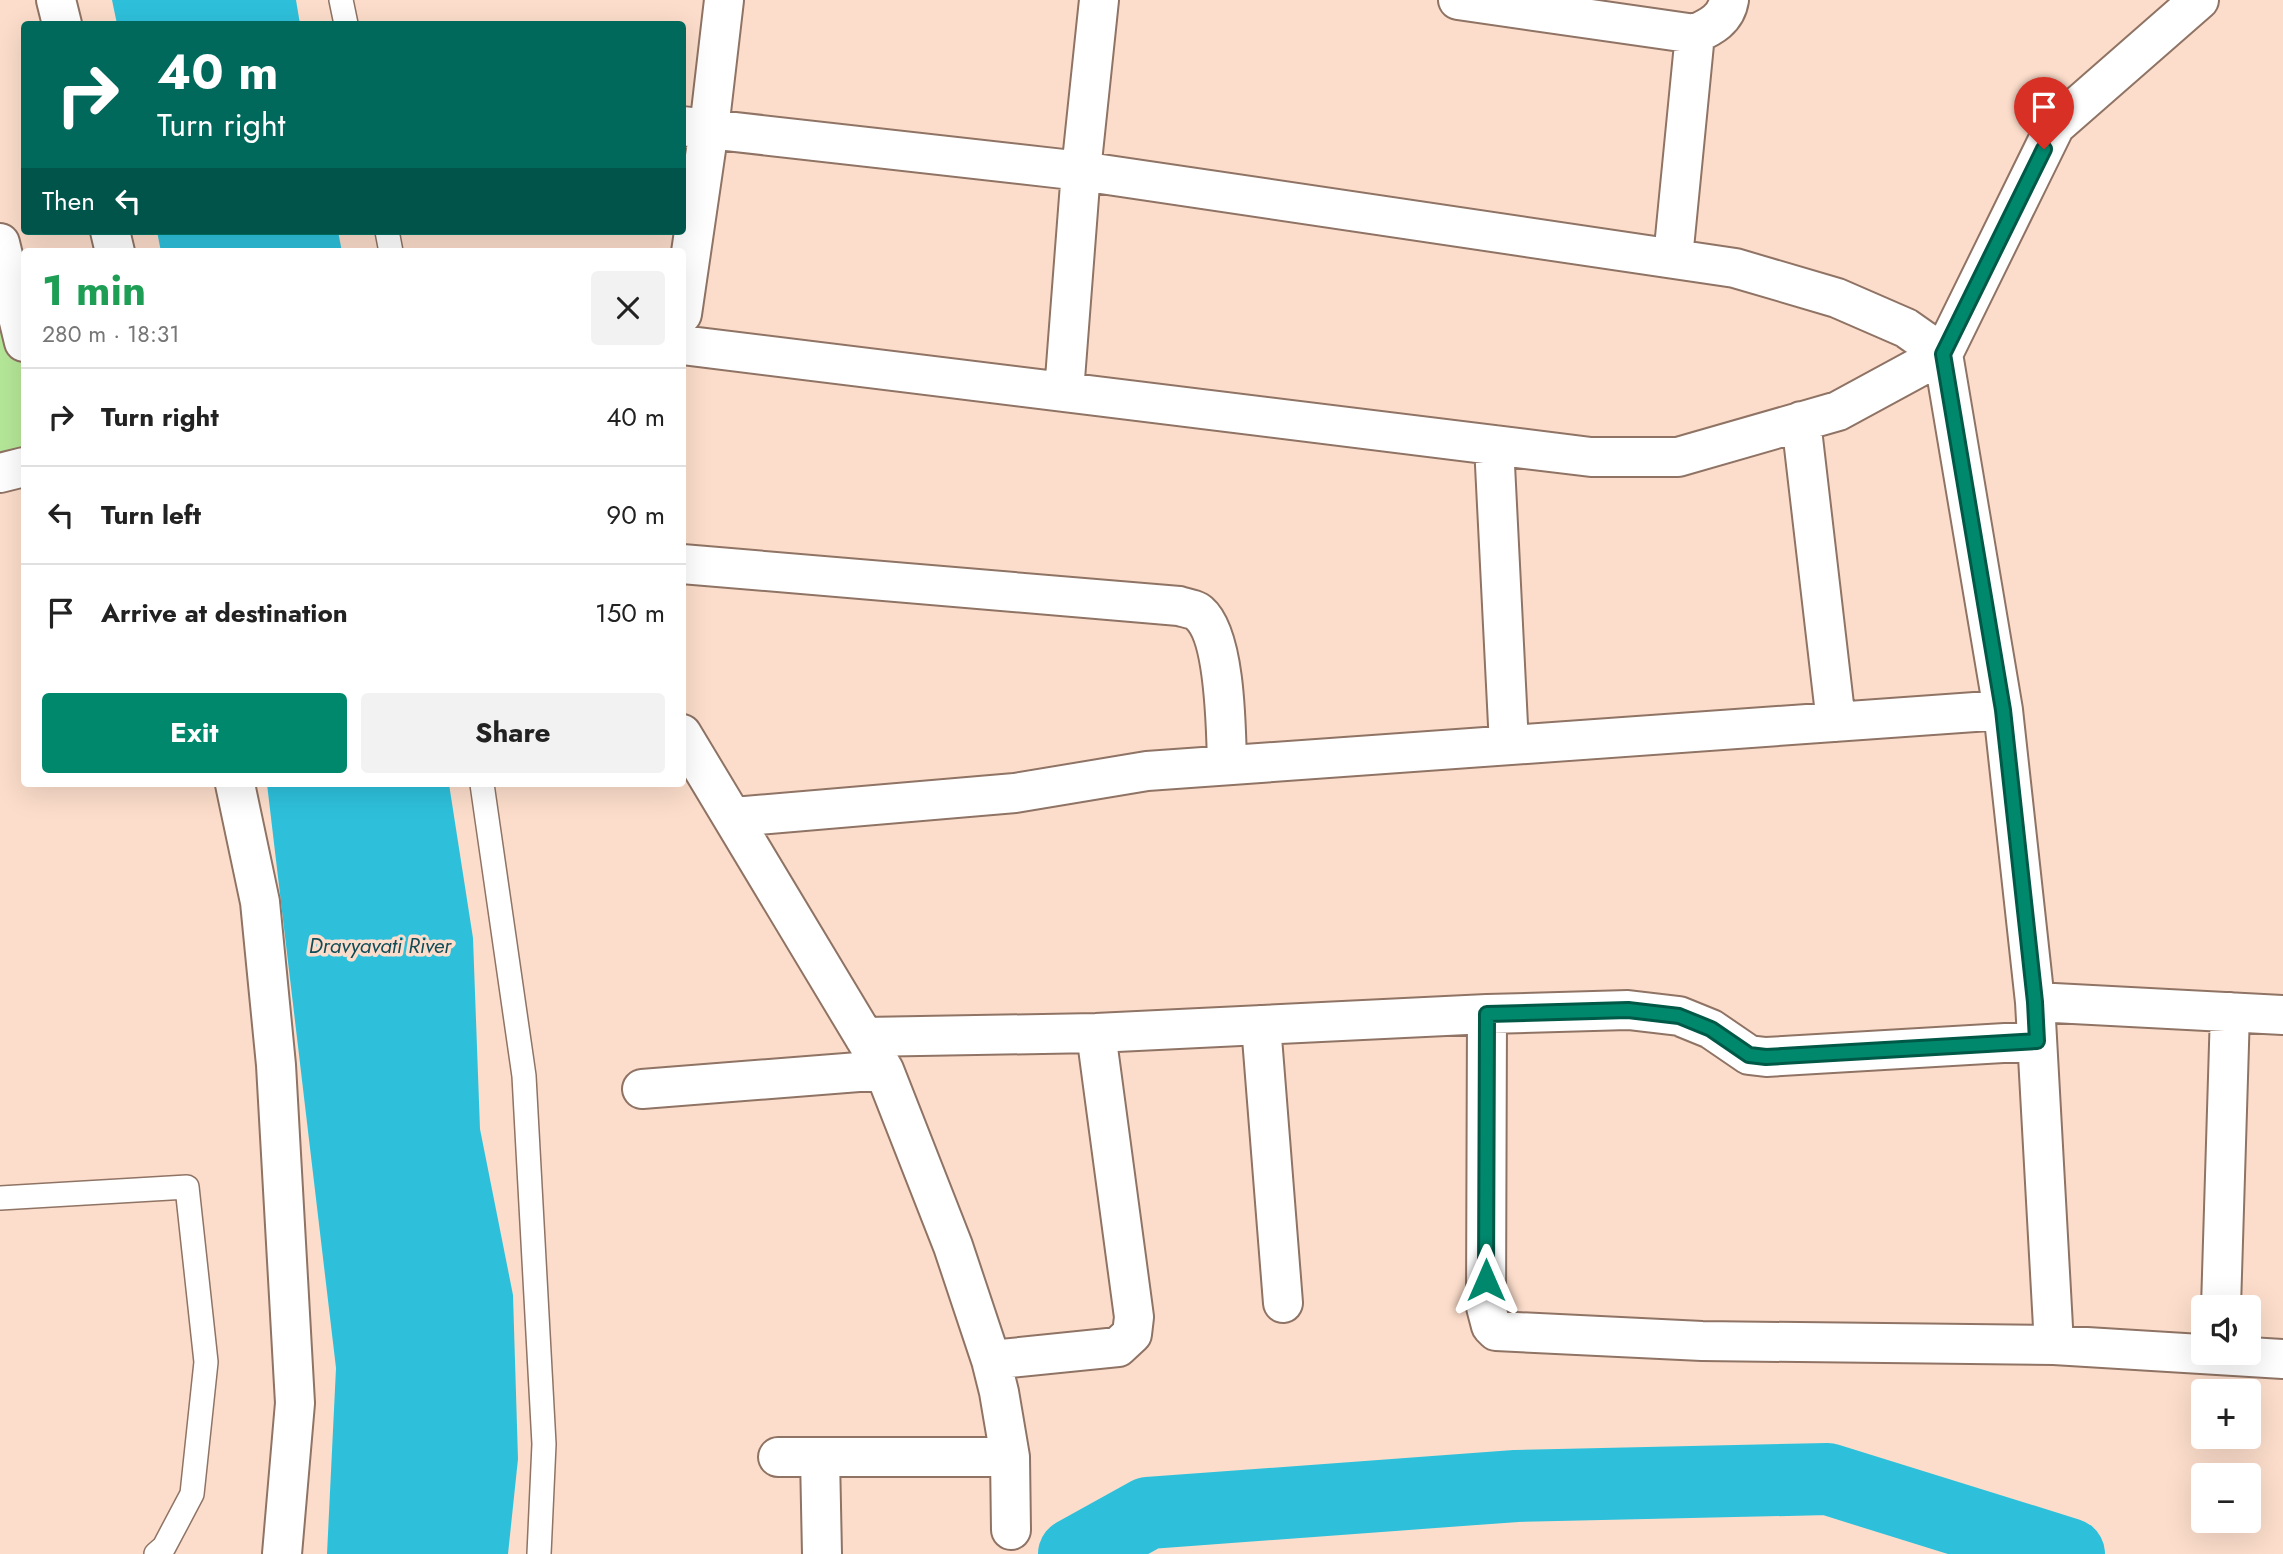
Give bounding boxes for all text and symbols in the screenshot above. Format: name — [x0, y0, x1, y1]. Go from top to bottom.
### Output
text: 40 m — [157, 37, 279, 107]
icon: right — [42, 49, 133, 140]
pin — [2014, 77, 2074, 149]
icon: arrive — [2025, 88, 2063, 126]
text: Turn right — [157, 102, 286, 148]
text: Then — [42, 182, 95, 220]
icon: left — [109, 182, 147, 220]
text: 1 min — [42, 260, 146, 321]
button: close — [591, 271, 665, 345]
text: 280 m · 18:31 — [42, 317, 180, 351]
icon: right — [42, 398, 80, 436]
text: Turn right — [101, 398, 219, 436]
text: 40 m — [606, 398, 665, 436]
icon: left — [42, 496, 80, 534]
text: Turn left — [101, 496, 201, 534]
text: 90 m — [606, 496, 665, 534]
icon: arrive — [42, 594, 80, 632]
text: Arrive at destination — [101, 594, 348, 632]
text: 150 m — [595, 594, 665, 632]
button: Exit — [42, 693, 347, 773]
button: Share — [361, 693, 665, 773]
water label: Dravyavati River — [309, 931, 452, 961]
position arrow — [1449, 1243, 1523, 1317]
map controls — [2191, 1295, 2261, 1533]
button: sound — [2191, 1295, 2261, 1365]
button: + — [2191, 1379, 2261, 1449]
button: − — [2191, 1463, 2261, 1533]

